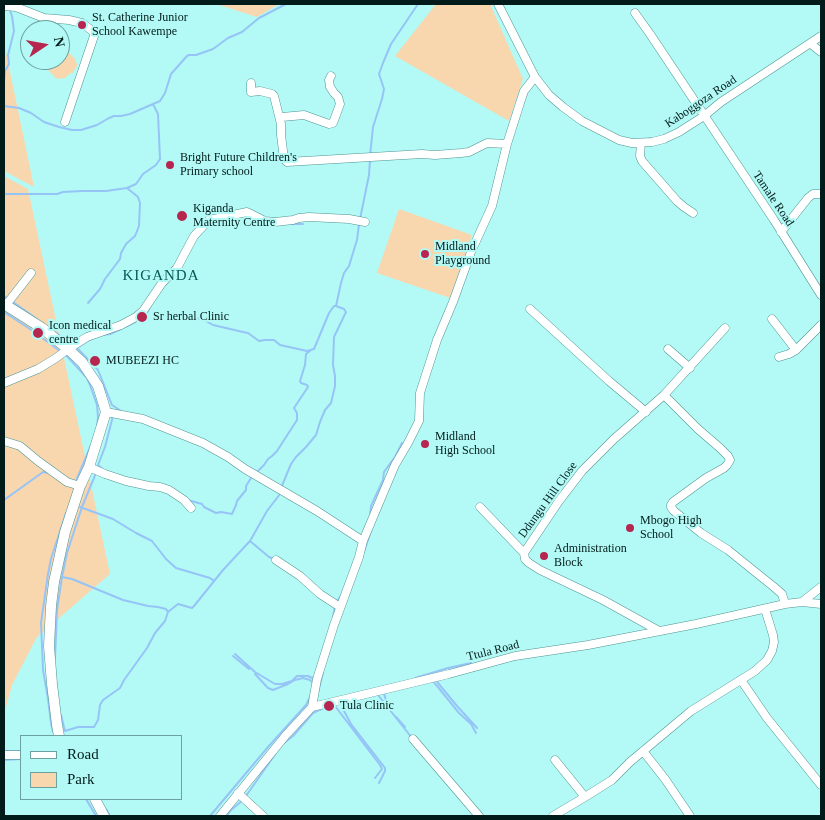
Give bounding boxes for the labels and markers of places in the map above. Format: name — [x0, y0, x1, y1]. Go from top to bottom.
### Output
place label: St. Catherine Junior School Kawempe — [92, 11, 188, 39]
marker: St. Catherine Junior School Kawempe — [76, 19, 88, 31]
place label: Bright Future Children's Primary school — [180, 151, 297, 179]
marker: Bright Future Children's Primary school — [164, 159, 176, 171]
place label: Kiganda Maternity Centre — [193, 202, 275, 230]
marker: Kiganda Maternity Centre — [175, 209, 189, 223]
place label: Midland Playground — [435, 240, 490, 268]
marker: Midland Playground — [419, 248, 431, 260]
marker: Sr herbal Clinic — [135, 310, 149, 324]
place label: Sr herbal Clinic — [153, 310, 229, 324]
place label: Icon medical centre — [49, 319, 111, 347]
marker: Icon medical centre — [31, 326, 45, 340]
marker: MUBEEZI HC — [88, 354, 102, 368]
place label: MUBEEZI HC — [106, 354, 179, 368]
place label: Midland High School — [435, 430, 495, 458]
marker: Midland High School — [419, 438, 431, 450]
place label: Mbogo High School — [640, 514, 702, 542]
marker: Mbogo High School — [624, 522, 636, 534]
place label: Administration Block — [554, 542, 627, 570]
marker: Administration Block — [538, 550, 550, 562]
marker: Tula Clinic — [322, 699, 336, 713]
place label: Tula Clinic — [340, 699, 394, 713]

